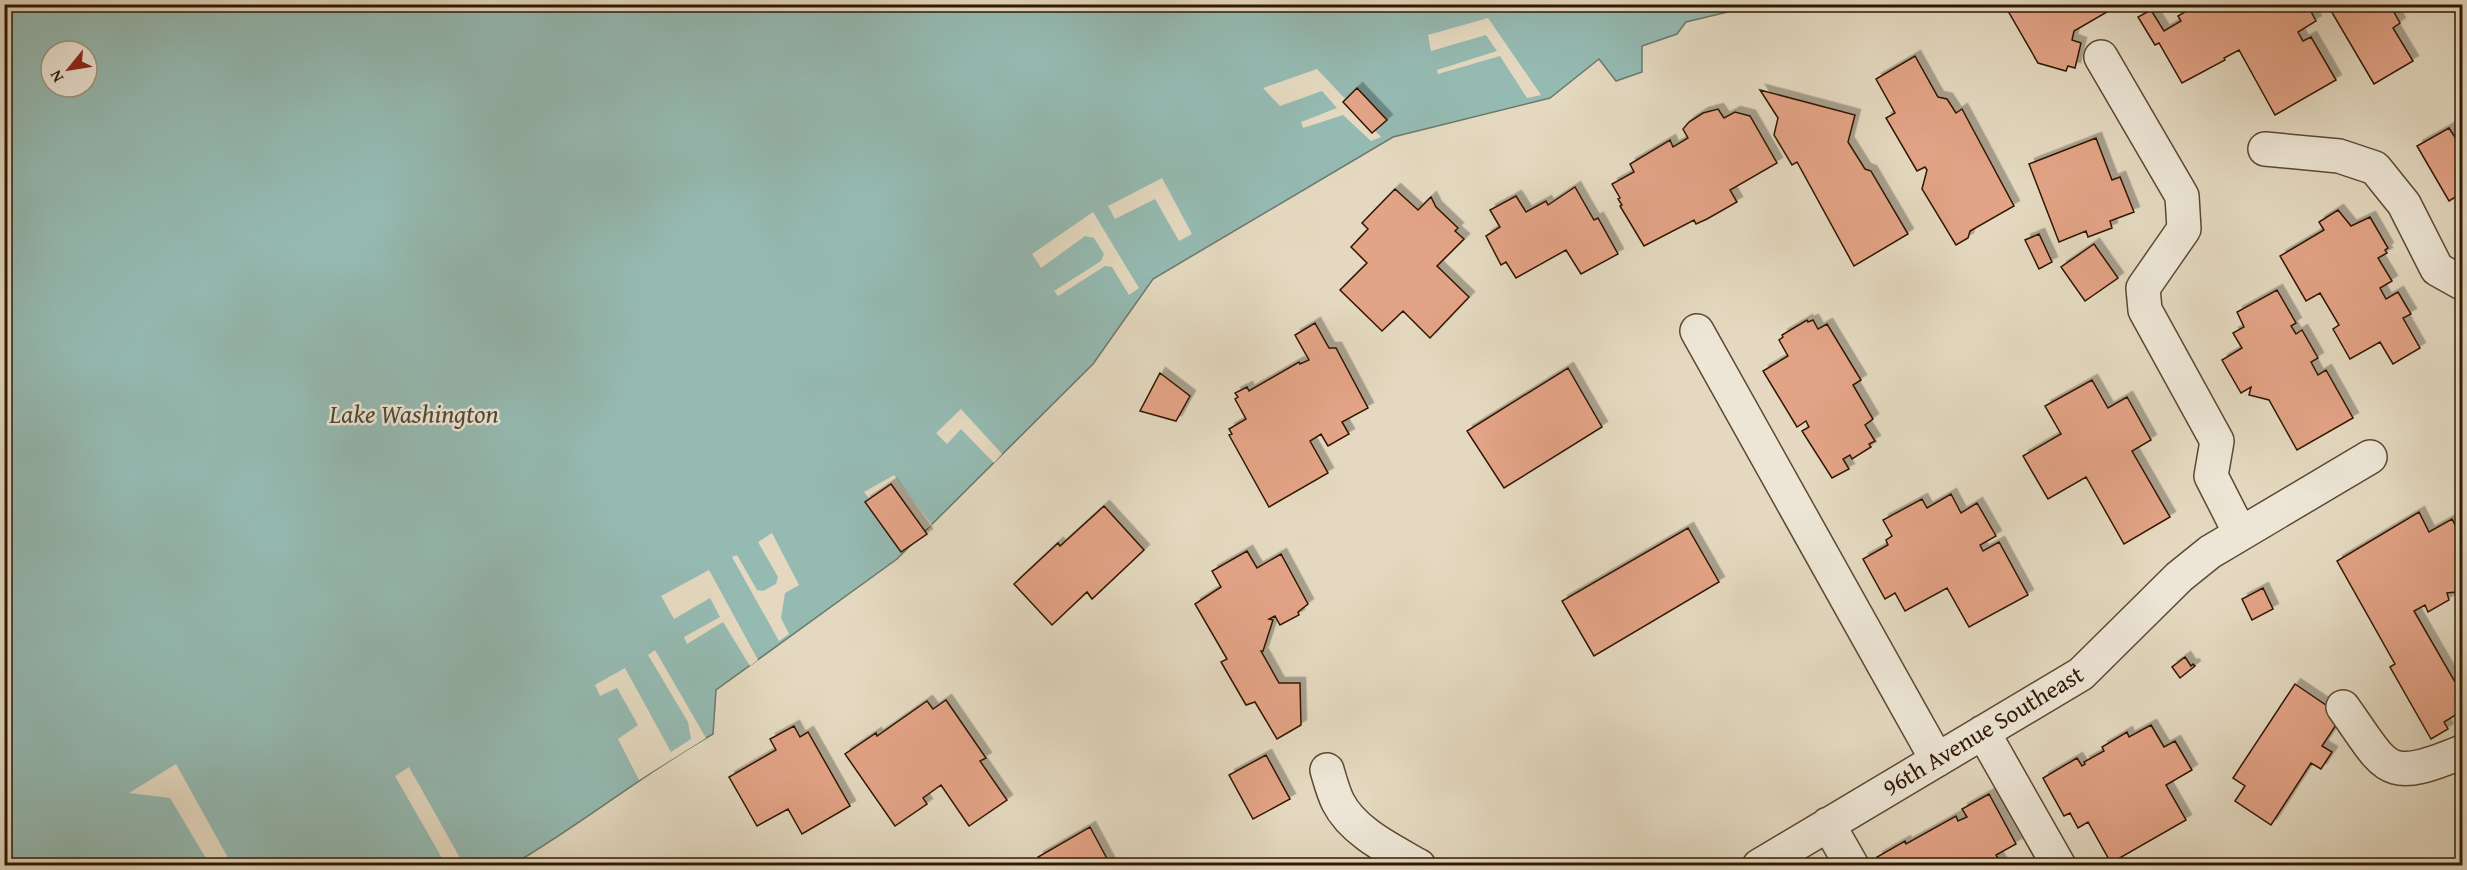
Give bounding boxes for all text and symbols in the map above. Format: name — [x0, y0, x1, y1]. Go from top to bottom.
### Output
north arrow — [39, 39, 99, 99]
text: N — [43, 66, 69, 87]
water label: Lake Washington — [328, 394, 499, 433]
street label: 96th Avenue Southeast — [1876, 656, 2090, 805]

